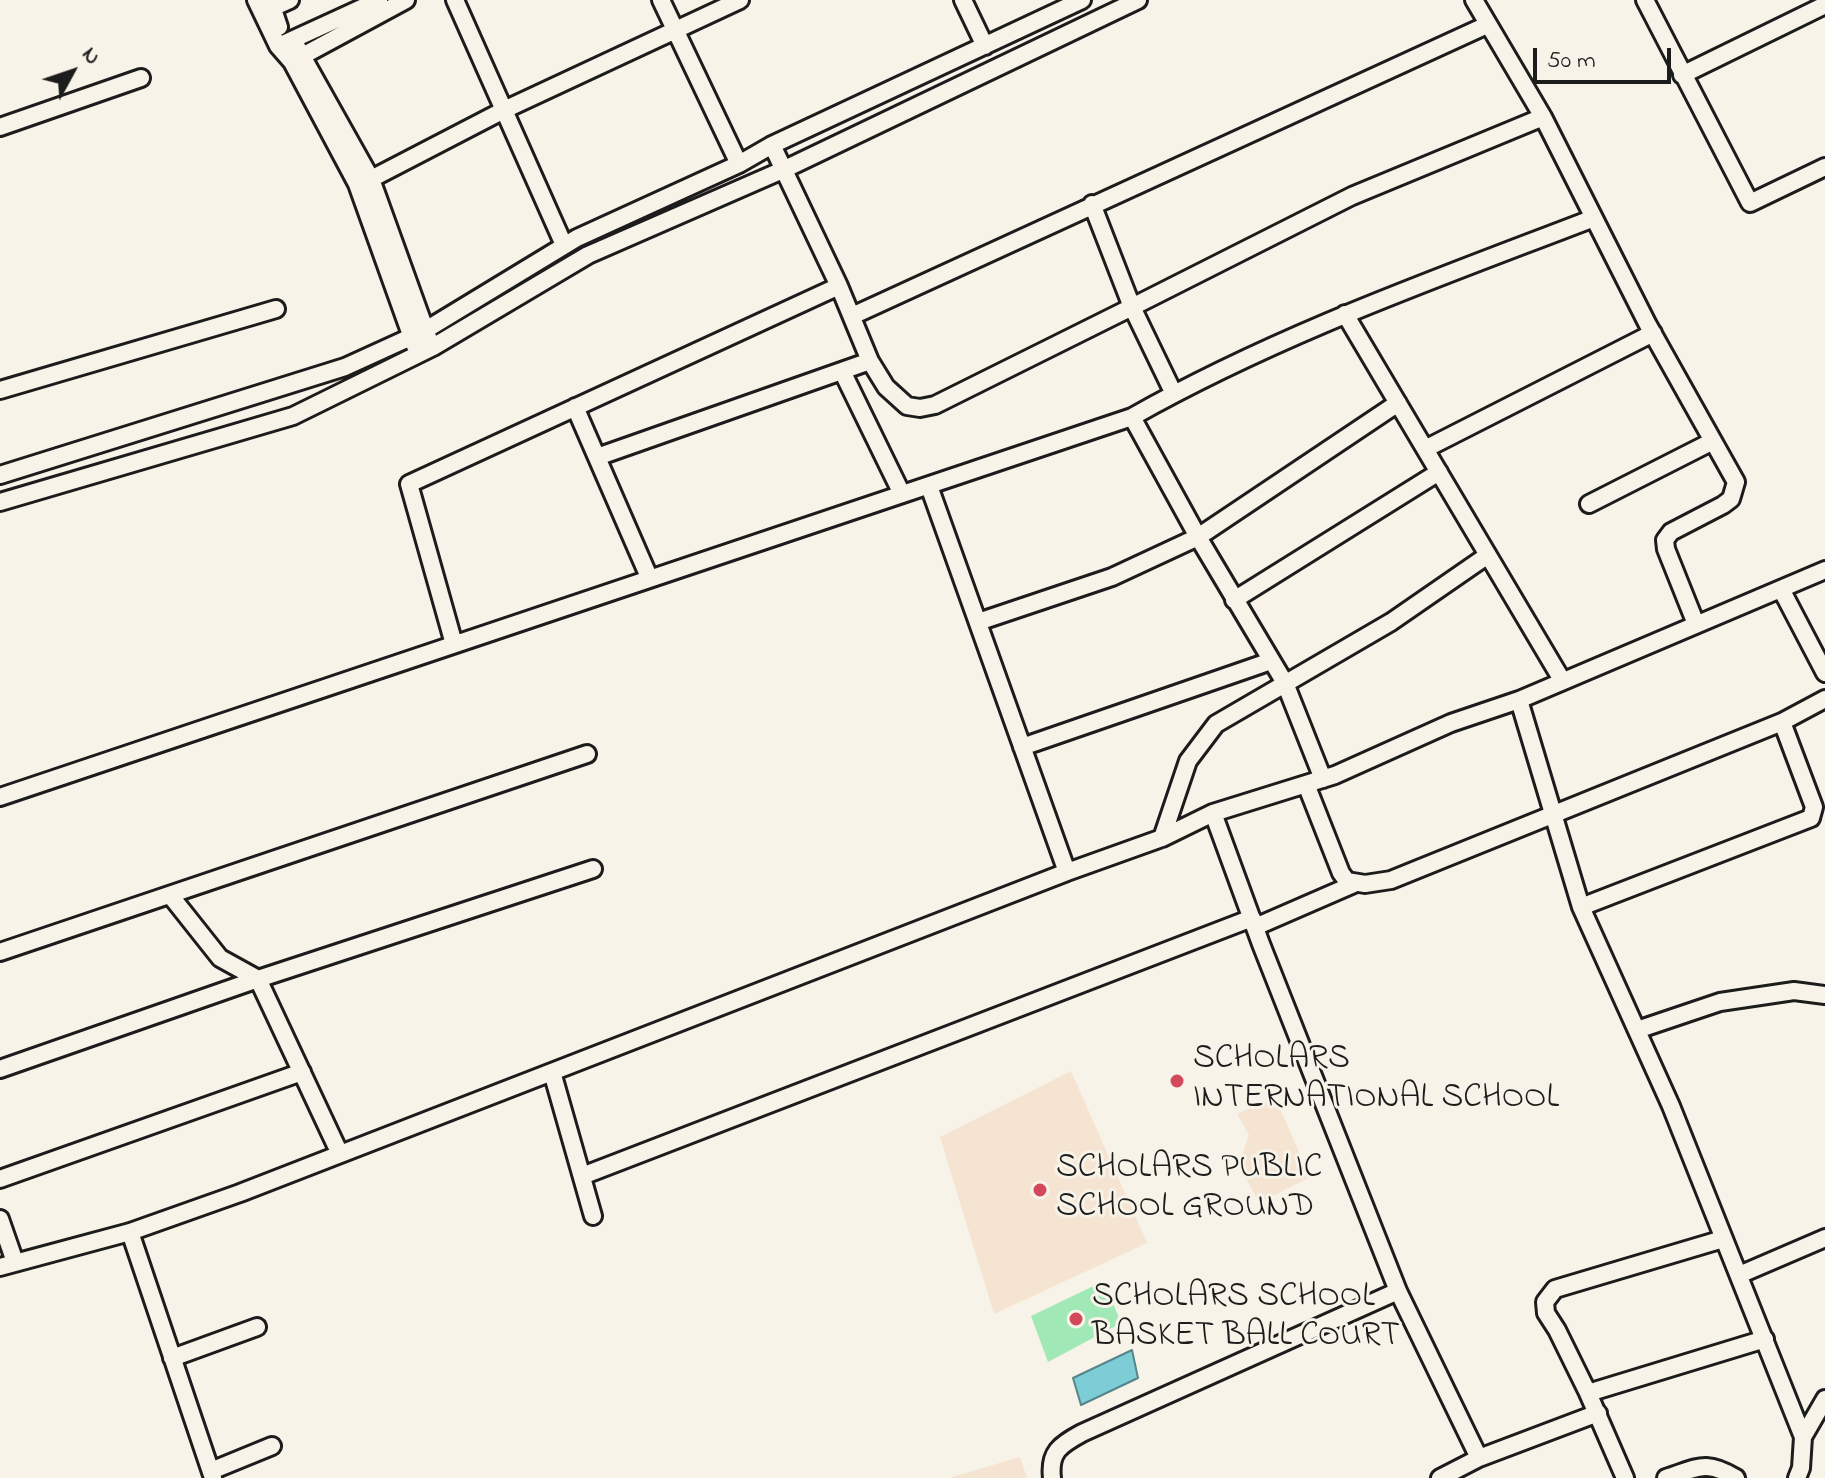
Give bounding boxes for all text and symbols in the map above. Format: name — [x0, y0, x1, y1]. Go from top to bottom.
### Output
north arrow — [32, 32, 112, 112]
scale bar — [1537, 32, 1675, 82]
text: N — [73, 41, 107, 73]
text: 50 m — [1547, 44, 1596, 79]
place label: SCHOLARS INTERNATIONAL SCHOOL — [1193, 1041, 1559, 1120]
marker: SCHOLARS INTERNATIONAL SCHOOL — [1168, 1072, 1186, 1090]
place label: SCHOLARS PUBLIC SCHOOL GROUND — [1056, 1150, 1322, 1230]
marker: SCHOLARS PUBLIC SCHOOL GROUND — [1031, 1181, 1049, 1199]
place label: SCHOLARS SCHOOL BASKET BALL COURT — [1092, 1279, 1400, 1358]
marker: SCHOLARS SCHOOL BASKET BALL COURT — [1067, 1310, 1085, 1328]

